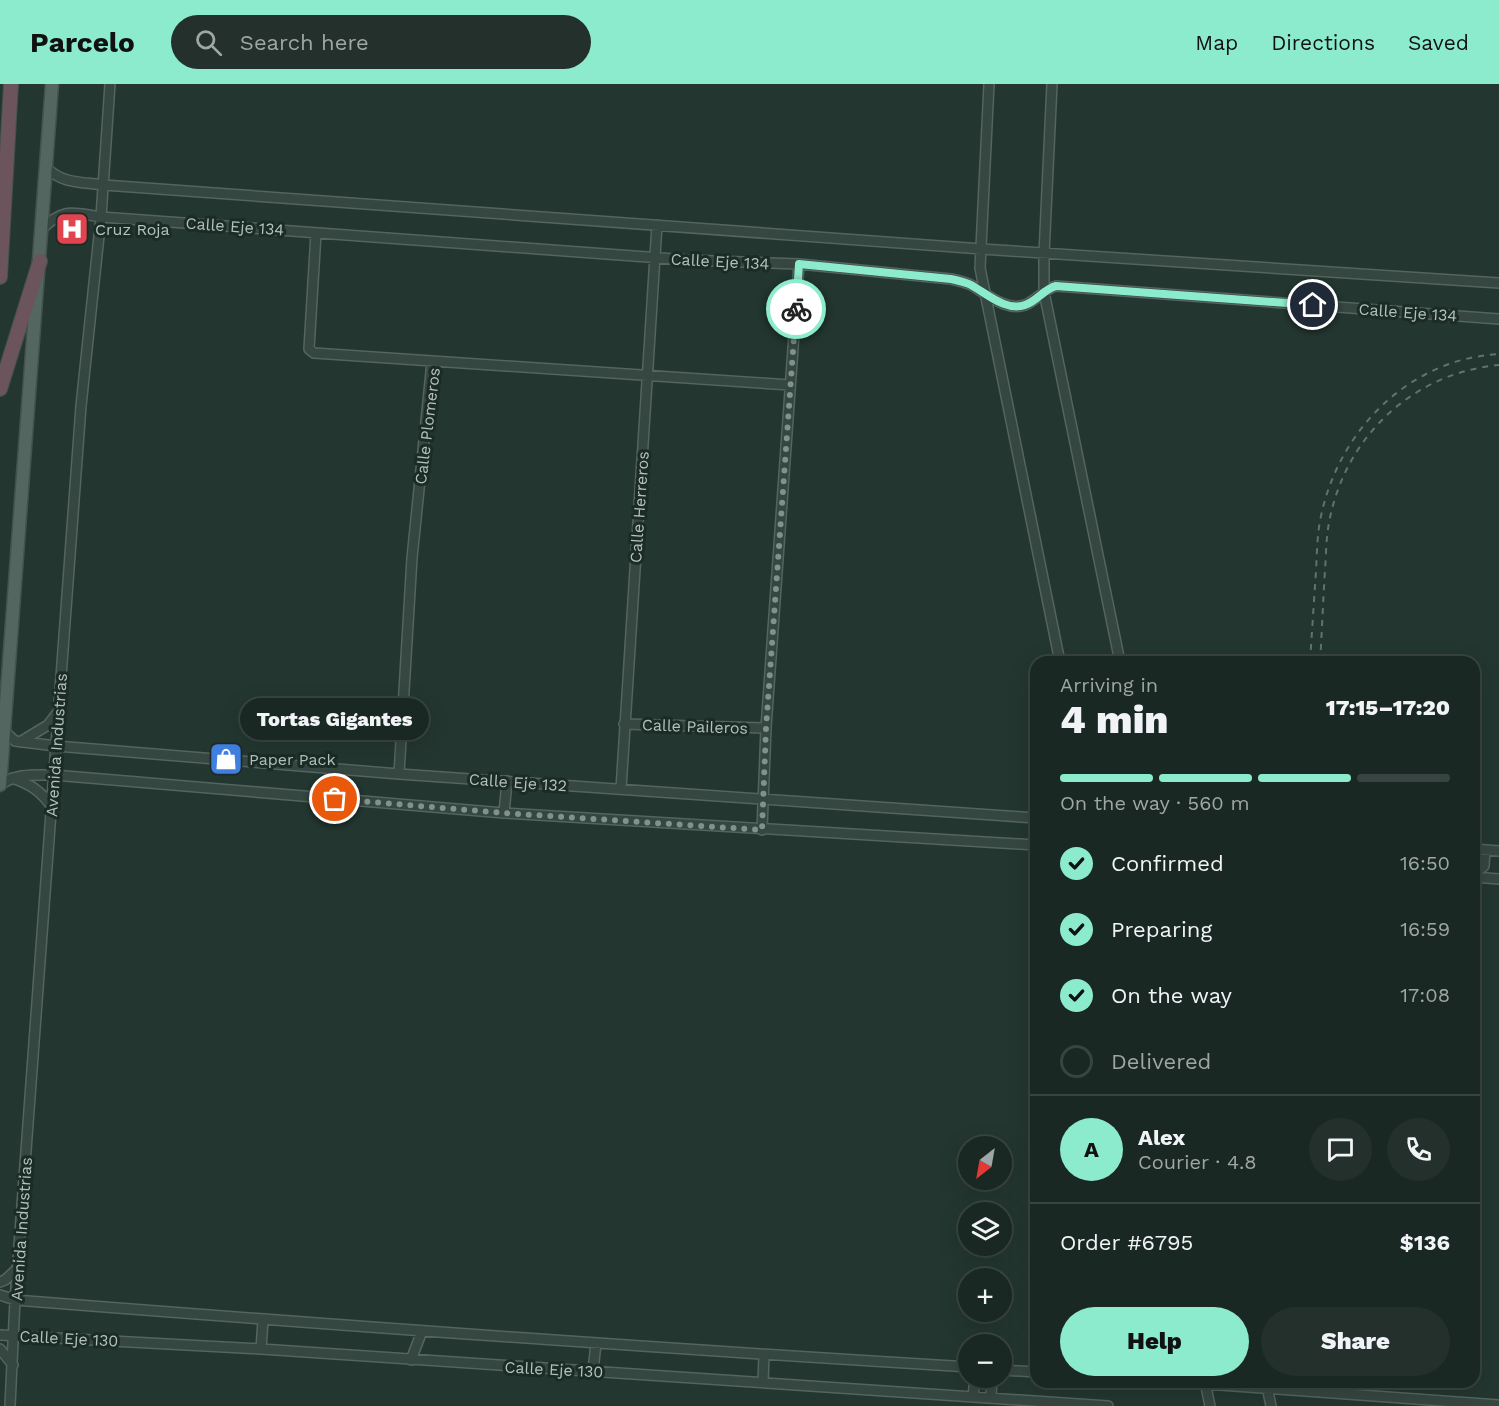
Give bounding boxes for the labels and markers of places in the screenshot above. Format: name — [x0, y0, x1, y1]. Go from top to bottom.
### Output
hospital icon: Cruz Roja — [54, 211, 90, 247]
place label: Cruz Roja — [95, 220, 170, 239]
pin — [1287, 279, 1338, 330]
callout: Tortas Gigantes — [240, 697, 430, 739]
shop icon: Paper Pack — [208, 741, 244, 777]
place label: Paper Pack — [249, 750, 336, 769]
pin — [309, 773, 360, 824]

